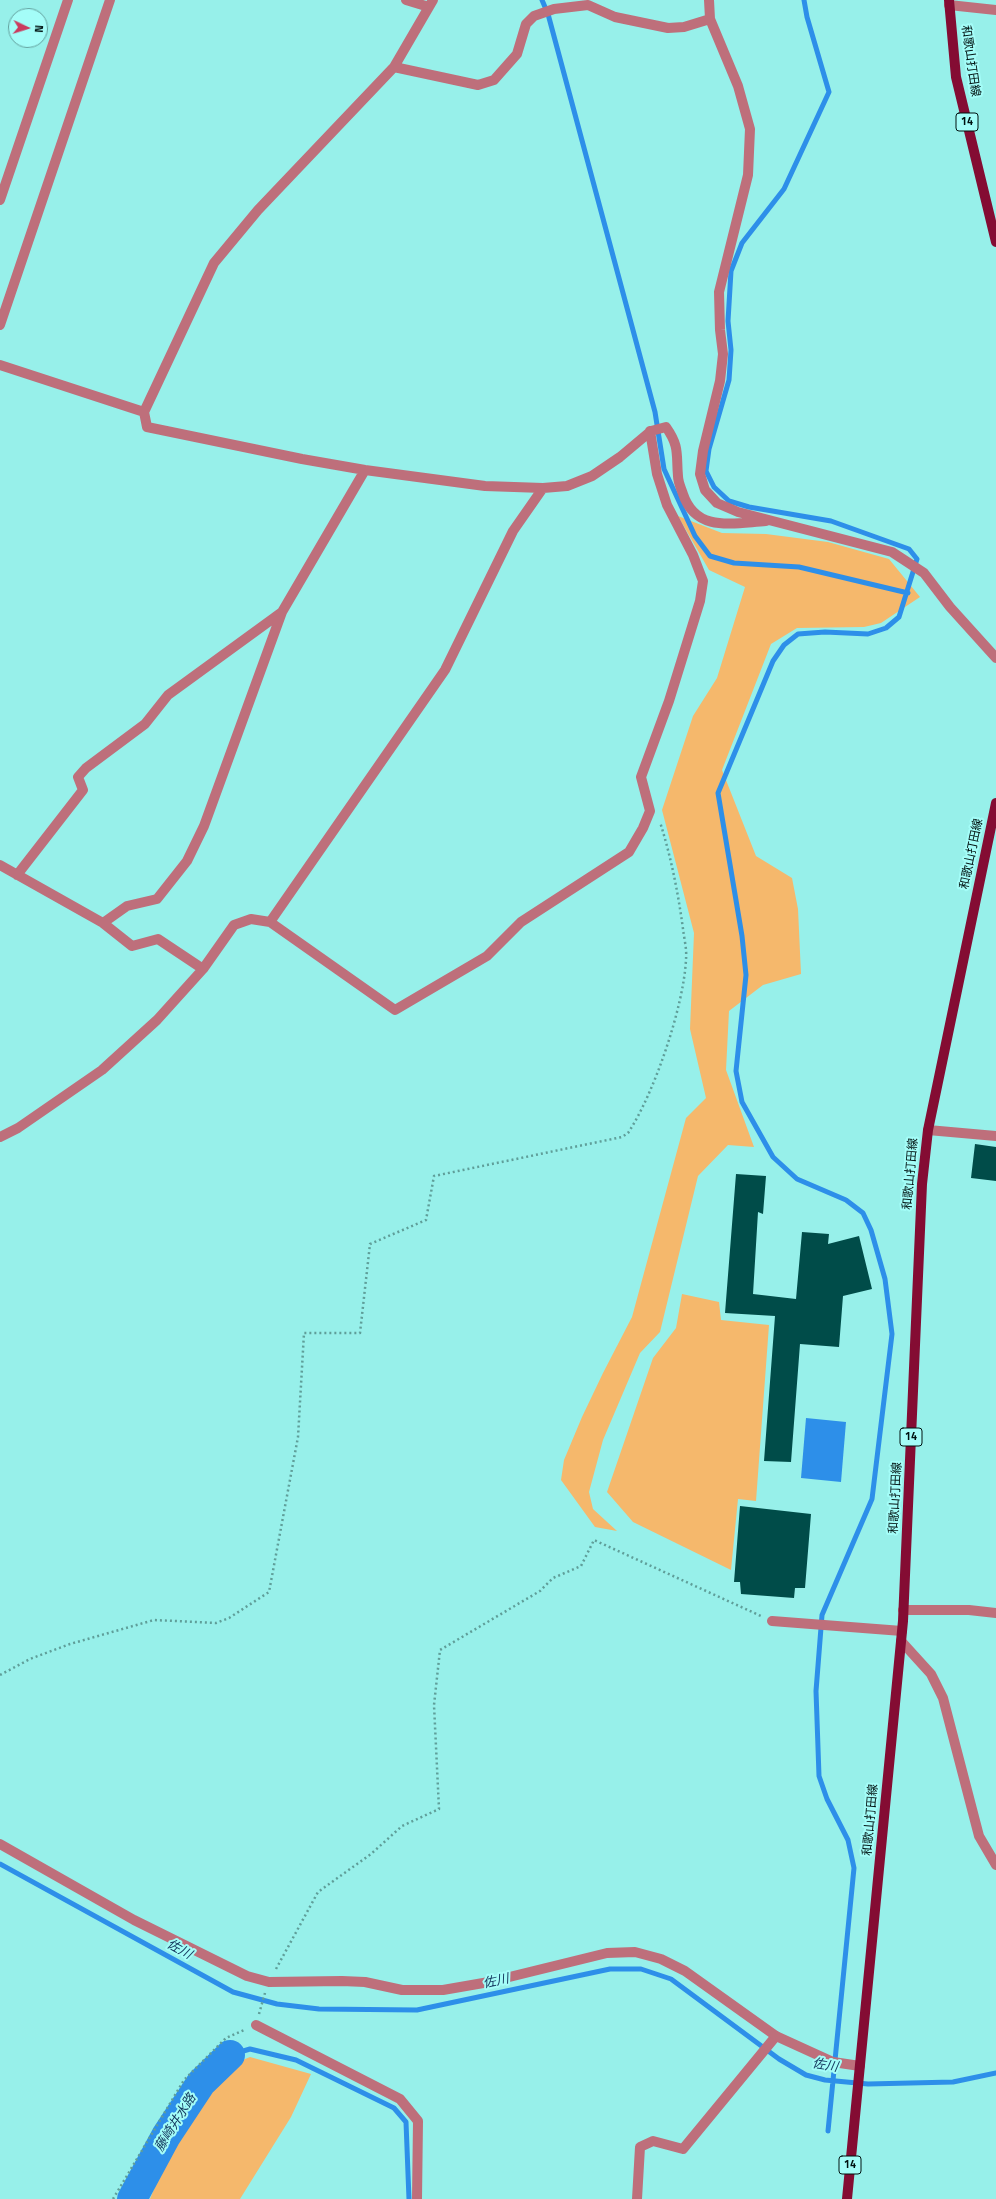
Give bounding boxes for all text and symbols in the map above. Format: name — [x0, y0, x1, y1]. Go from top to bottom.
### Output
north arrow — [8, 8, 48, 48]
text: N — [31, 24, 47, 33]
street label: 和歌山打田線 — [958, 24, 982, 98]
road number: 14 — [956, 113, 978, 131]
street label: 和歌山打田線 — [957, 817, 987, 891]
street label: 和歌山打田線 — [901, 1138, 921, 1210]
road number: 14 — [900, 1428, 922, 1446]
street label: 和歌山打田線 — [887, 1462, 905, 1534]
street label: 和歌山打田線 — [861, 1784, 881, 1856]
water label: 佐川 — [164, 1937, 194, 1963]
water label: 佐川 — [482, 1972, 510, 1992]
water label: 佐川 — [811, 2056, 839, 2076]
water label: 藤崎井水路 — [152, 2091, 200, 2155]
road number: 14 — [839, 2156, 861, 2174]

